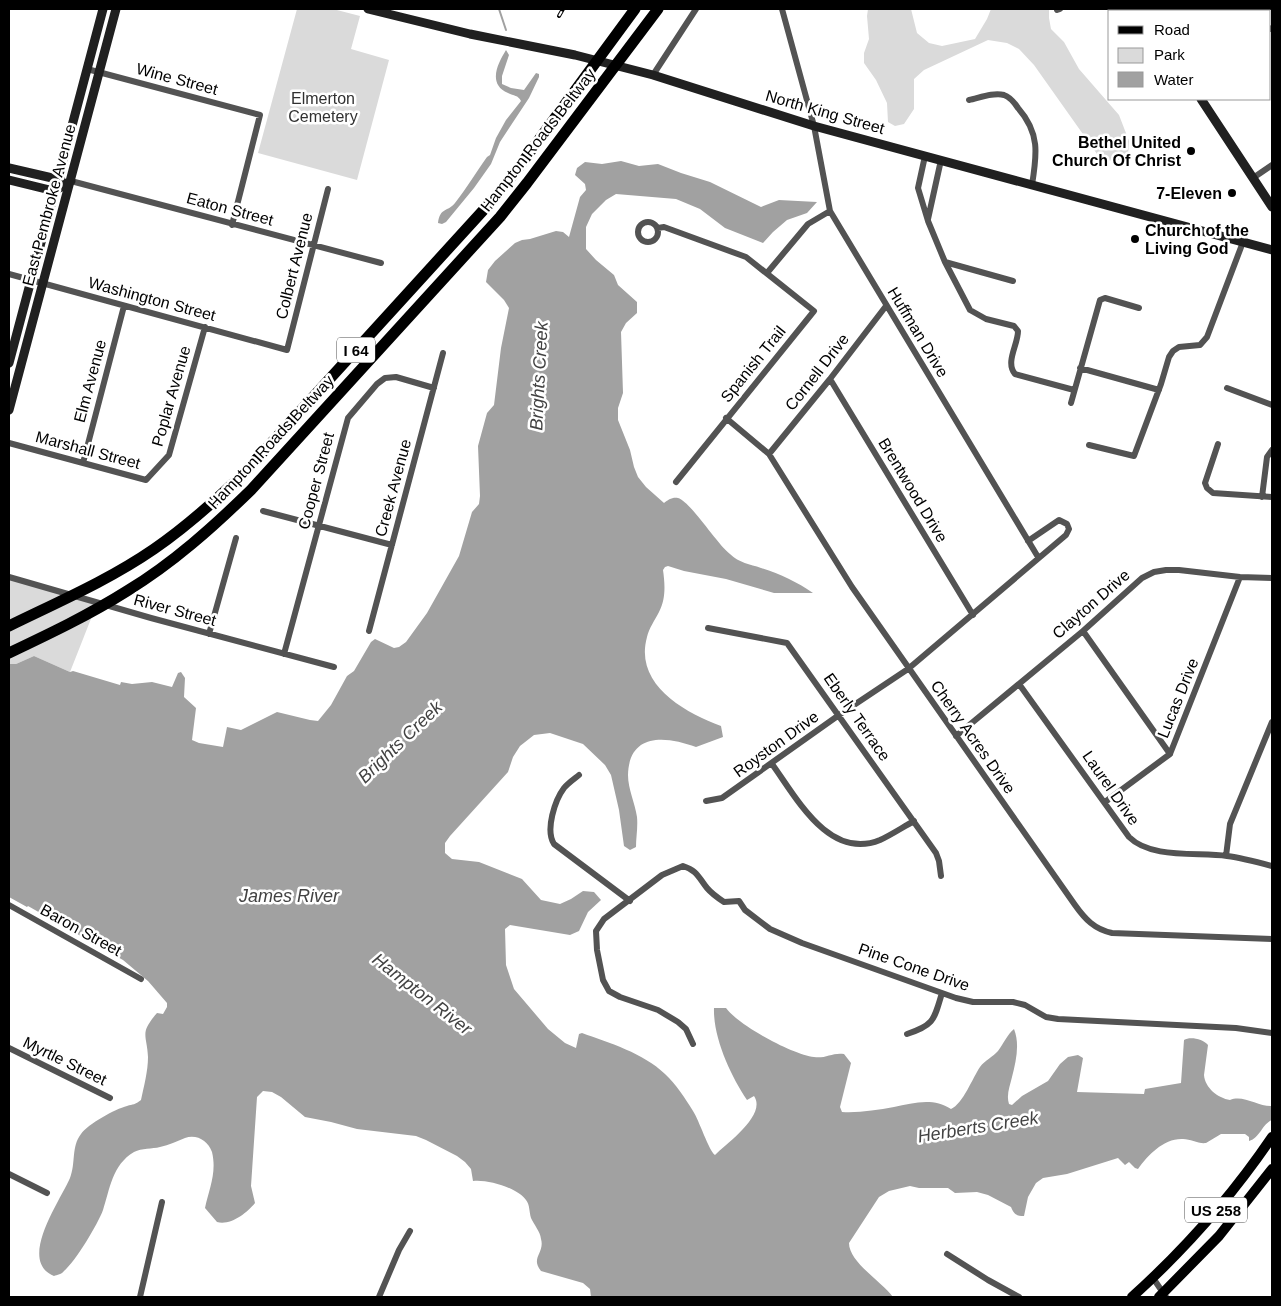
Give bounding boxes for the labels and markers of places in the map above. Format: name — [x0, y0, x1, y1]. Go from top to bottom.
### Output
place label: Bethel United Church Of Christ — [1052, 134, 1182, 169]
marker: Bethel United Church Of Christ — [1185, 145, 1197, 157]
place label: 7-Eleven — [1156, 185, 1222, 202]
marker: 7-Eleven — [1226, 187, 1238, 199]
place label: Church of the Living God — [1145, 222, 1249, 257]
marker: Church of the Living God — [1129, 233, 1141, 245]

